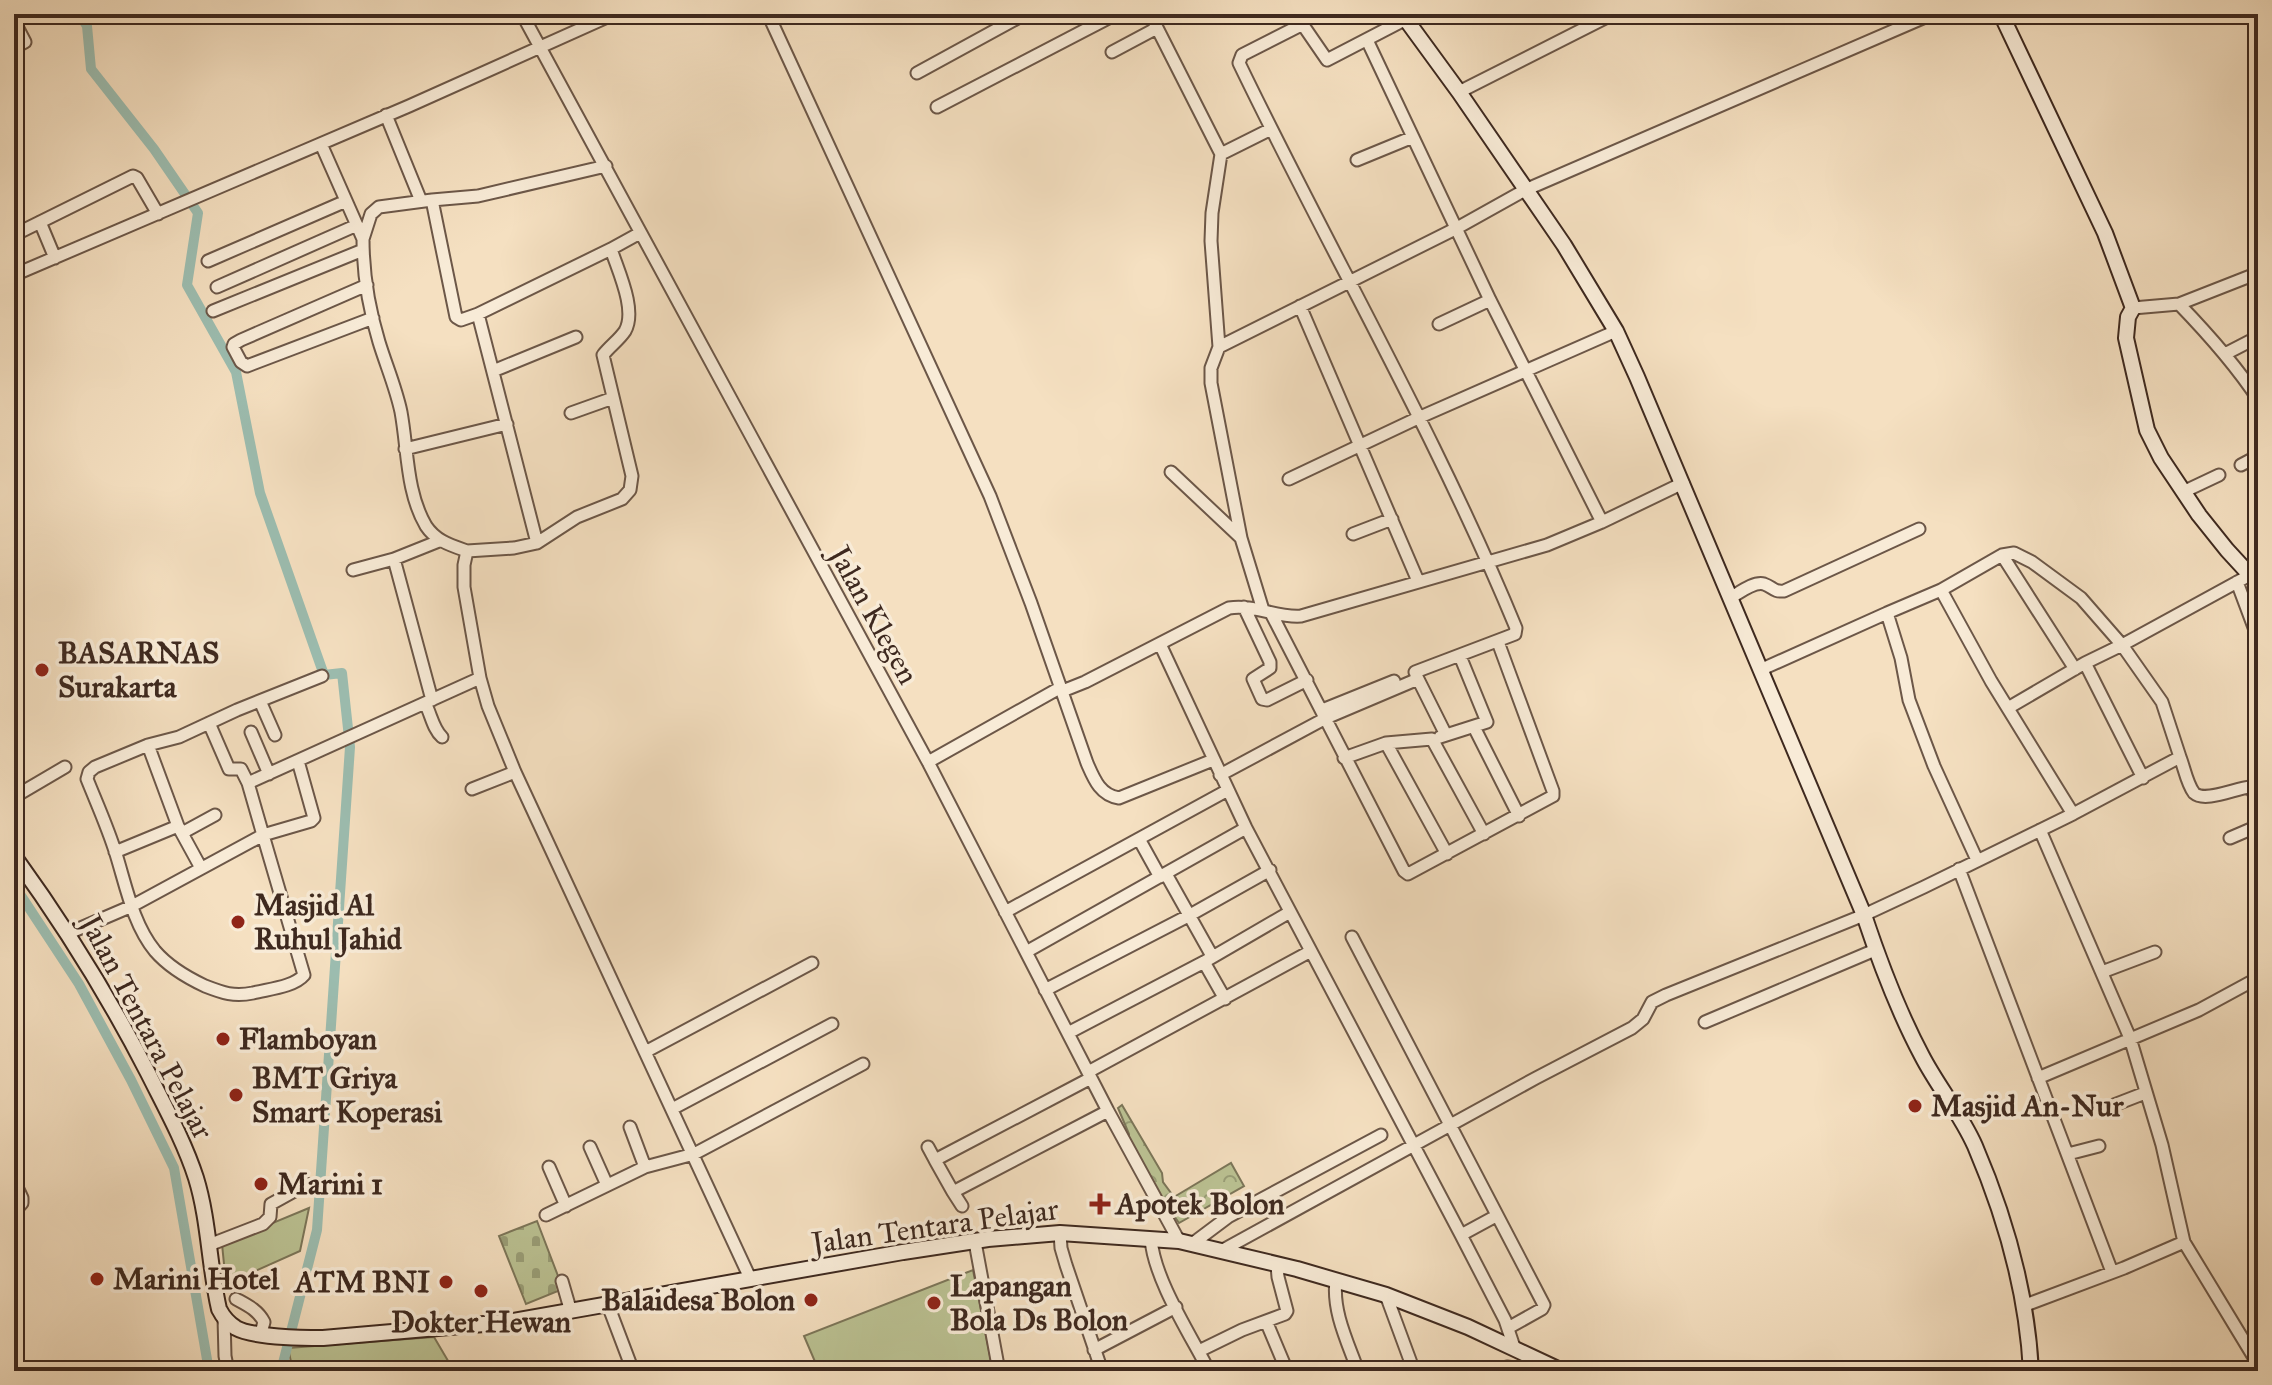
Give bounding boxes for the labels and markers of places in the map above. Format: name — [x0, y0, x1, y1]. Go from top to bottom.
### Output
place label: BASARNAS Surakarta — [58, 635, 219, 705]
marker: BASARNAS Surakarta — [33, 661, 51, 679]
place label: Masjid Al Ruhul Jahid — [254, 887, 403, 958]
marker: Masjid Al Ruhul Jahid — [229, 913, 247, 931]
place label: Flamboyan — [239, 1021, 378, 1057]
marker: Flamboyan — [214, 1030, 232, 1048]
place label: BMT Griya Smart Koperasi — [252, 1060, 443, 1130]
marker: BMT Griya Smart Koperasi — [227, 1086, 245, 1104]
place label: Masjid An-Nur — [1931, 1088, 2124, 1124]
marker: Masjid An-Nur — [1906, 1097, 1924, 1115]
place label: Marini 1 — [277, 1166, 383, 1202]
marker: Marini 1 — [252, 1175, 270, 1193]
place label: Apotek Bolon — [1114, 1186, 1285, 1222]
marker: Apotek Bolon — [1091, 1195, 1109, 1213]
place label: Marini Hotel — [113, 1261, 280, 1297]
place label: ATM BNI — [293, 1264, 430, 1300]
place label: Lapangan Bola Ds Bolon — [950, 1268, 1129, 1338]
marker: Marini Hotel — [88, 1270, 106, 1288]
marker: ATM BNI — [437, 1273, 455, 1291]
marker: Dokter Hewan — [472, 1282, 490, 1300]
place label: Balaidesa Bolon — [601, 1282, 796, 1318]
marker: Balaidesa Bolon — [802, 1291, 820, 1309]
marker: Lapangan Bola Ds Bolon — [925, 1294, 943, 1312]
place label: Dokter Hewan — [391, 1304, 572, 1340]

